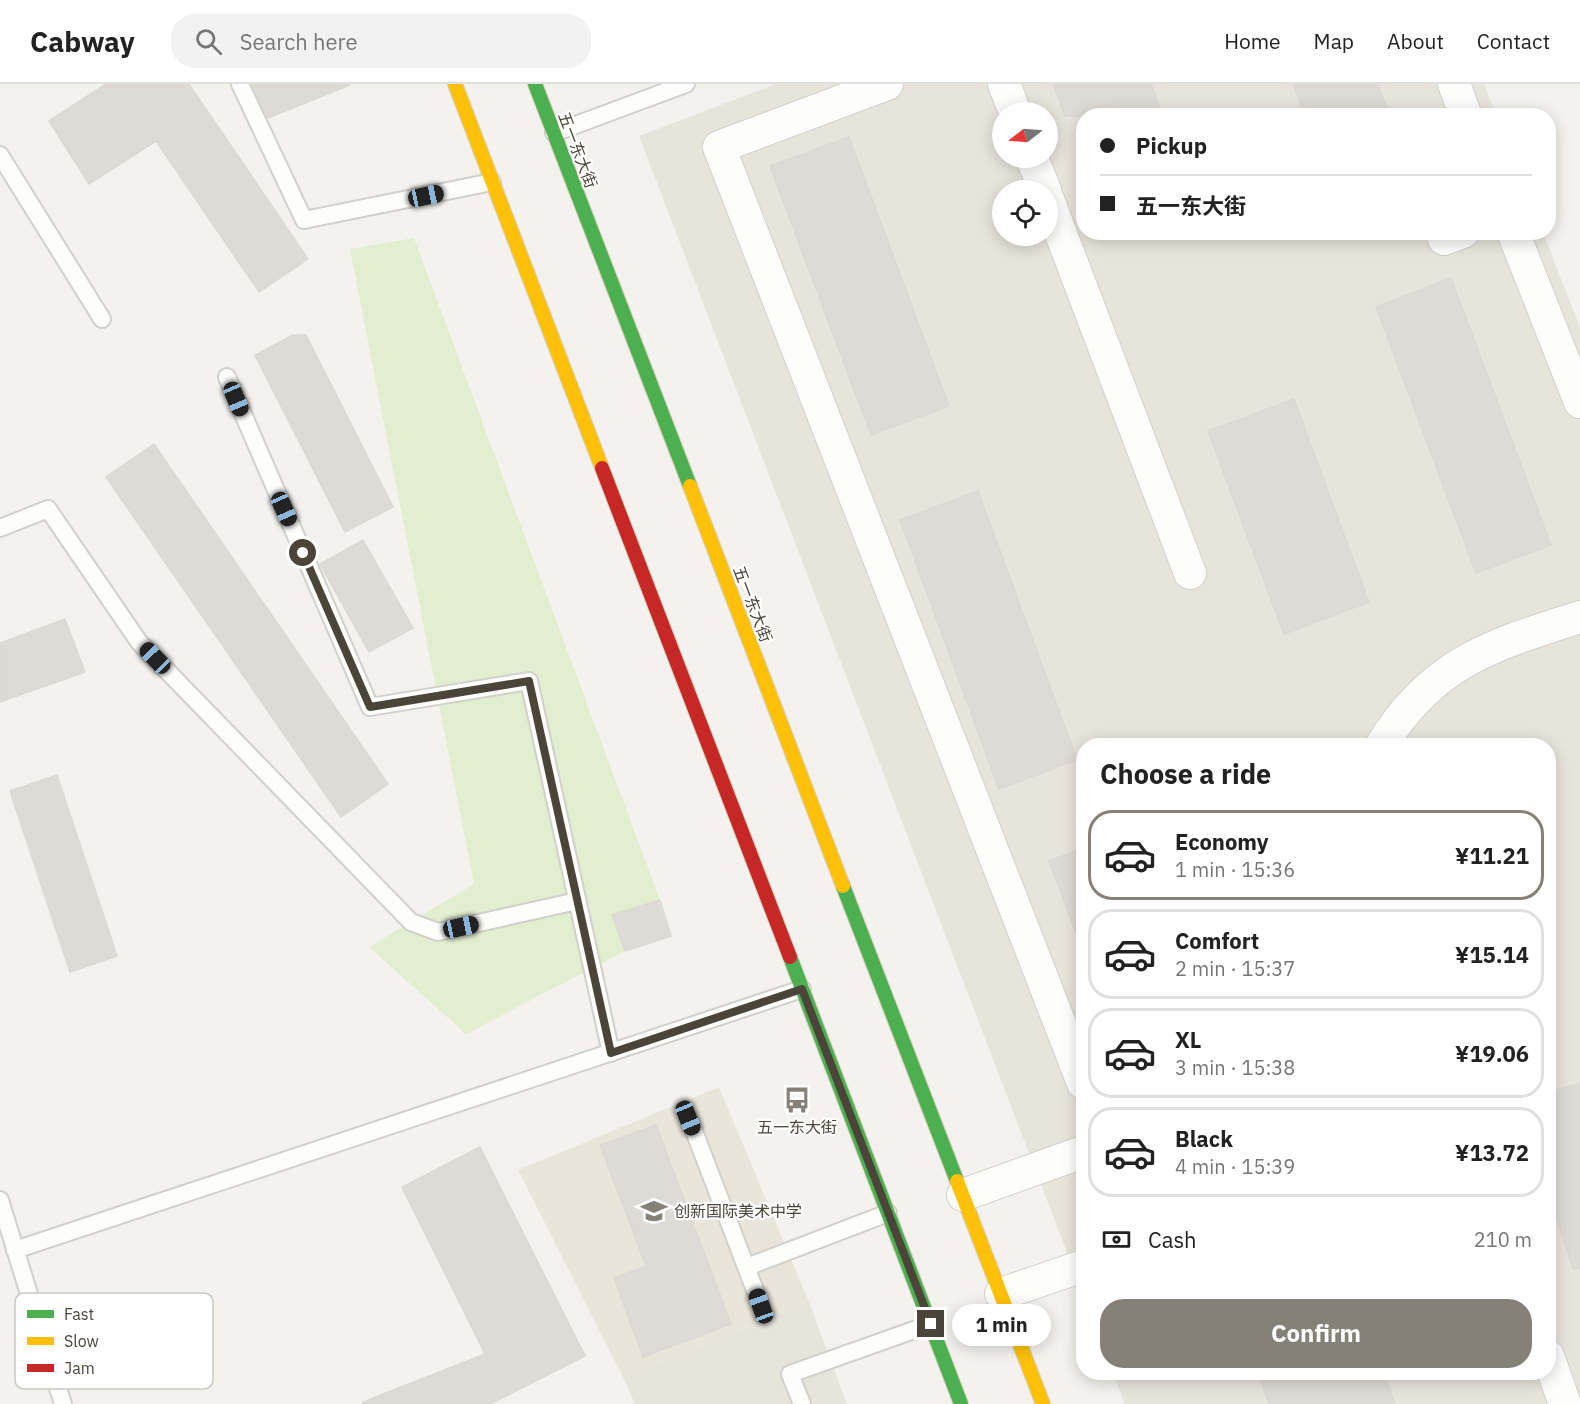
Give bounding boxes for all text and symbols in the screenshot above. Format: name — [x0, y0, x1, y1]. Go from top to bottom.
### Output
search box — [171, 14, 591, 68]
text: Cabway — [30, 23, 135, 60]
icon: search — [192, 25, 225, 58]
text: Search here — [240, 27, 358, 56]
text: Home — [1224, 27, 1281, 55]
text: Map — [1314, 27, 1354, 55]
text: About — [1387, 27, 1444, 55]
text: Contact — [1477, 27, 1550, 55]
north arrow — [992, 102, 1058, 168]
map controls — [992, 102, 1058, 246]
street label: 五一东大街 — [554, 109, 602, 191]
text: Pickup — [1136, 131, 1207, 160]
button: locate — [992, 180, 1058, 246]
car — [407, 183, 445, 209]
text: 五一东大街 — [1136, 191, 1246, 220]
car — [221, 379, 251, 419]
car — [268, 489, 300, 529]
route start — [289, 539, 316, 566]
street label: 五一东大街 — [729, 563, 777, 645]
car — [136, 639, 174, 677]
text: Choose a ride — [1100, 756, 1271, 791]
text: Economy — [1175, 827, 1269, 856]
icon: car — [1103, 828, 1157, 882]
text: ¥11.21 — [1455, 841, 1529, 870]
text: 1 min · 15:36 — [1175, 856, 1295, 883]
car — [442, 914, 480, 940]
text: Comfort — [1175, 926, 1259, 955]
icon: car — [1103, 927, 1157, 981]
text: ¥15.14 — [1455, 940, 1529, 969]
text: 2 min · 15:37 — [1175, 955, 1295, 982]
text: XL — [1175, 1025, 1201, 1054]
icon: car — [1103, 1026, 1157, 1080]
text: ¥19.06 — [1455, 1039, 1529, 1068]
text: 3 min · 15:38 — [1175, 1054, 1295, 1081]
bus stop icon: 五一东大街 — [782, 1085, 812, 1115]
car — [673, 1098, 703, 1138]
place label: 五一东大街 — [757, 1117, 837, 1137]
text: Black — [1175, 1124, 1233, 1153]
icon: car — [1103, 1125, 1157, 1179]
text: ¥13.72 — [1455, 1138, 1529, 1167]
text: 4 min · 15:39 — [1175, 1153, 1295, 1180]
school or university icon: 创新国际美术中学 — [639, 1196, 669, 1226]
place label: 创新国际美术中学 — [674, 1201, 802, 1221]
icon: cash — [1100, 1223, 1133, 1256]
text: Cash — [1148, 1225, 1197, 1254]
text: 210 m — [1474, 1226, 1532, 1253]
car — [746, 1286, 776, 1326]
legend — [15, 1293, 213, 1389]
button: Confirm — [1100, 1299, 1532, 1368]
callout: 1 min — [952, 1303, 1051, 1345]
text: Fast — [64, 1304, 94, 1324]
route end — [917, 1310, 944, 1337]
text: 1 min — [975, 1311, 1028, 1338]
text: Slow — [64, 1331, 99, 1351]
text: Jam — [64, 1358, 95, 1378]

